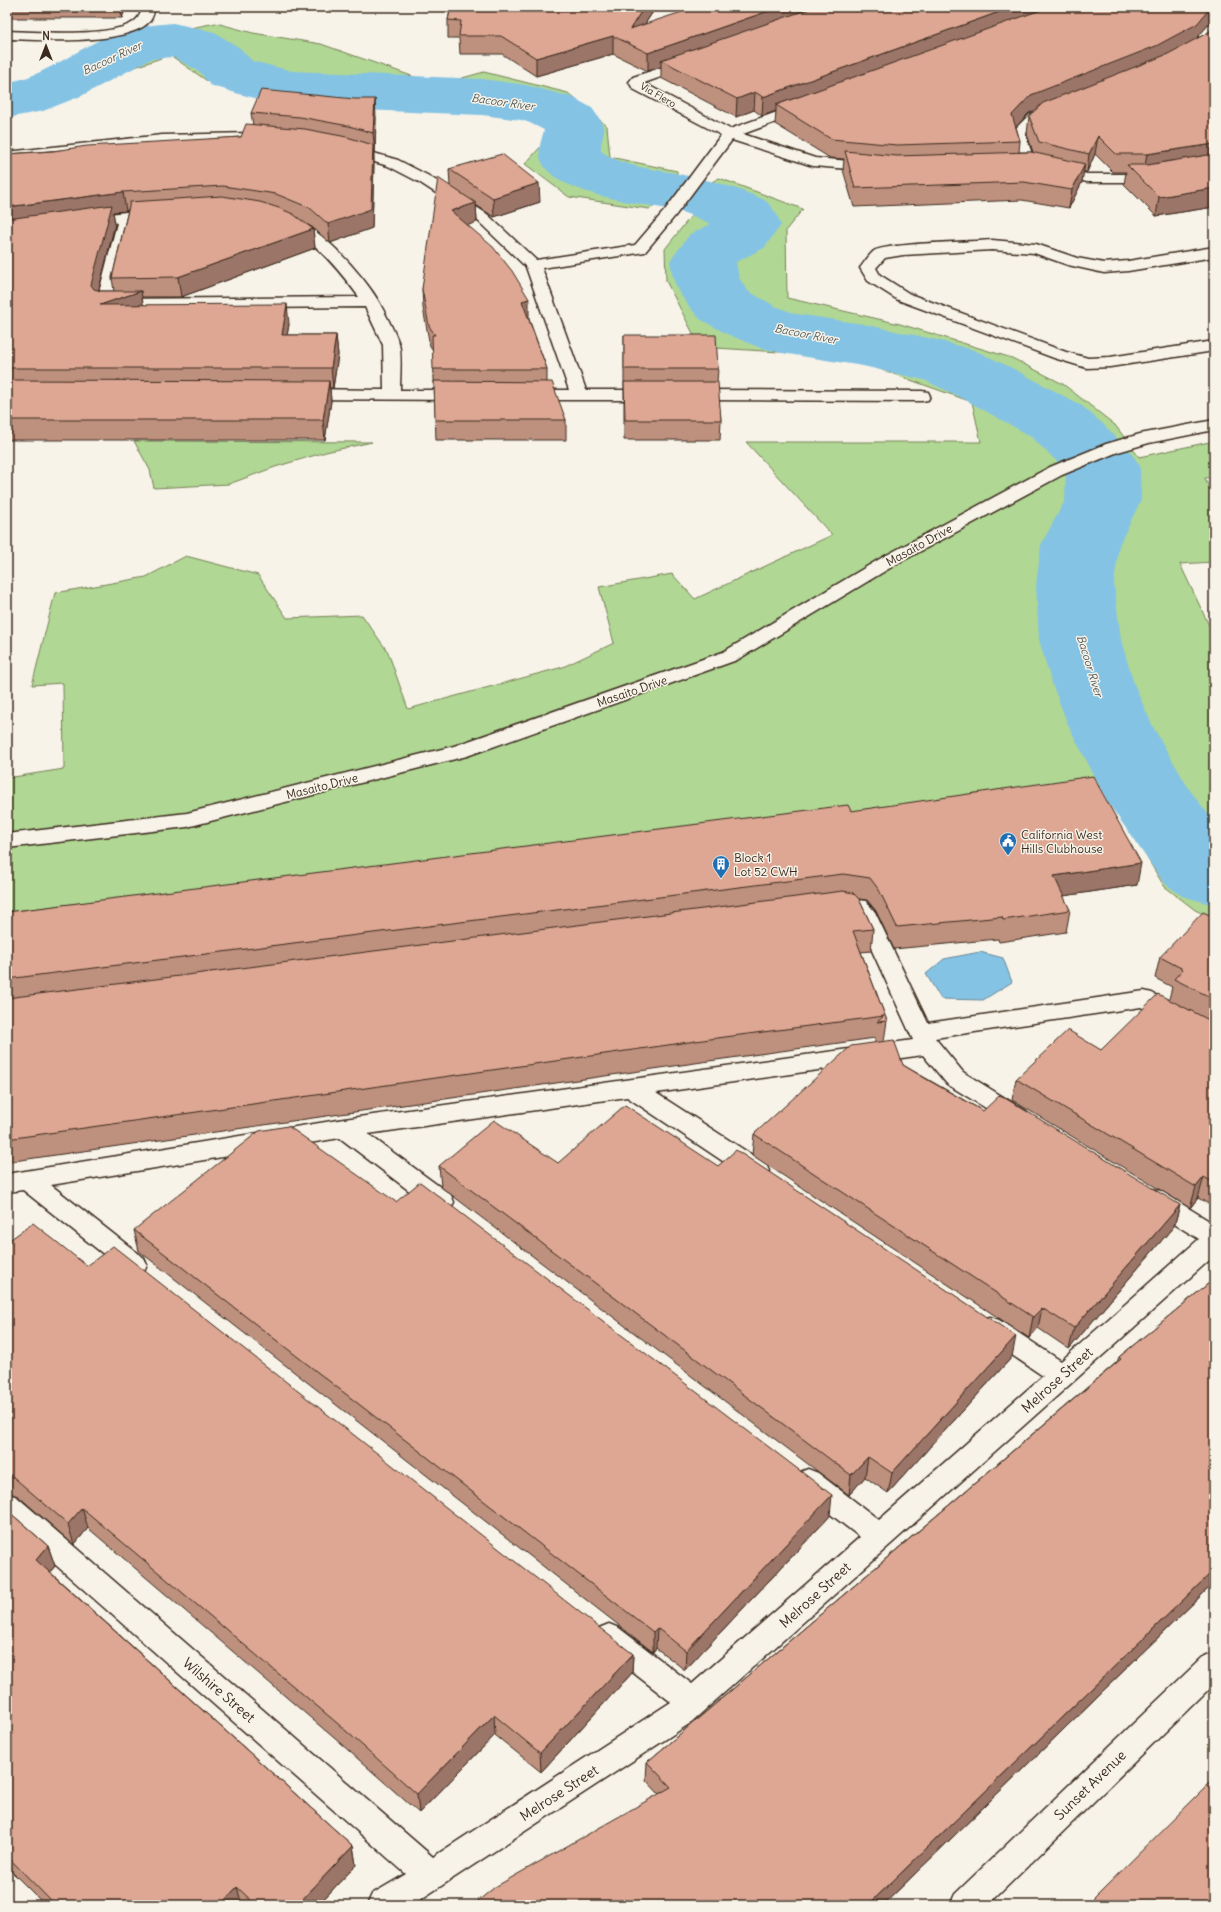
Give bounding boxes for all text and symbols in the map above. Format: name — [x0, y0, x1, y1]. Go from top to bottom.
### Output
north arrow — [26, 26, 66, 66]
text: N — [42, 29, 50, 43]
water label: Bacoor River — [80, 38, 145, 78]
street label: Via Flero — [638, 79, 679, 111]
water label: Bacoor River — [471, 91, 537, 114]
water label: Bacoor River — [773, 321, 840, 347]
street label: Masaito Drive — [883, 521, 955, 569]
water label: Bacoor River — [1074, 634, 1106, 700]
street label: Masaito Drive — [595, 672, 669, 710]
street label: Masaito Drive — [285, 770, 359, 802]
place label: California West Hills Clubhouse — [1021, 827, 1103, 856]
public building icon: California West Hills Clubhouse — [998, 831, 1018, 856]
place label: Block 1 Lot 52 CWH — [734, 850, 798, 879]
building icon: Block 1 Lot 52 CWH — [711, 854, 731, 879]
street label: Melrose Street — [1018, 1343, 1097, 1417]
street label: Melrose Street — [776, 1558, 855, 1632]
street label: Wilshire Street — [179, 1654, 259, 1727]
street label: Sunset Avenue — [1050, 1746, 1130, 1824]
street label: Melrose Street — [516, 1761, 602, 1825]

